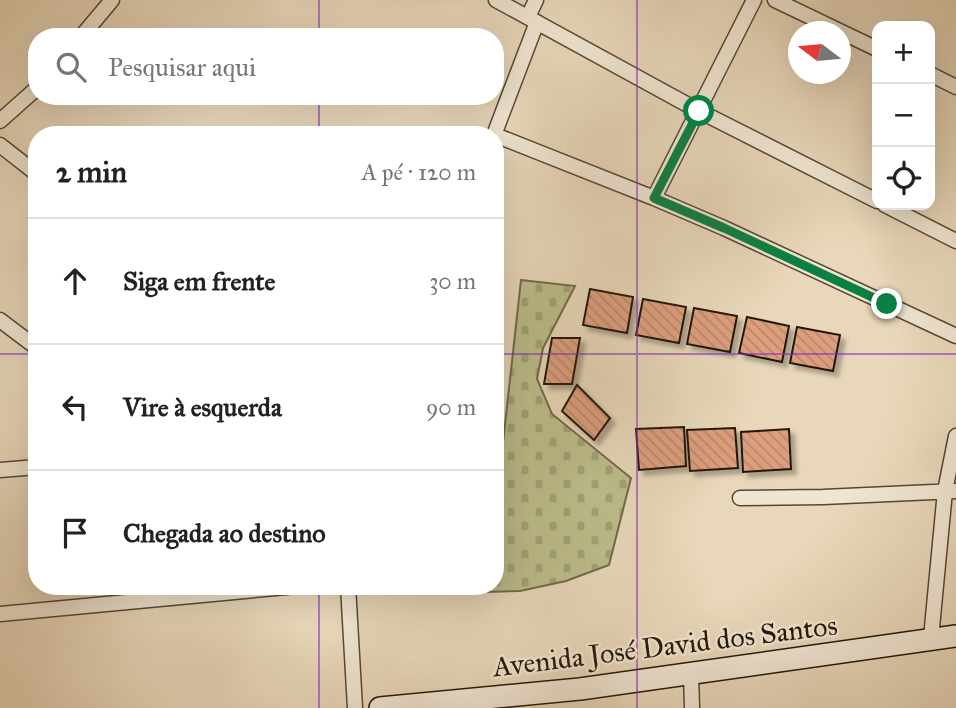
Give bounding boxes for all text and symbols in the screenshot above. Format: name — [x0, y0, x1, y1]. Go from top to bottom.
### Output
north arrow — [788, 21, 851, 84]
map controls — [872, 21, 935, 210]
button: + — [872, 21, 935, 84]
search box — [28, 28, 504, 105]
icon: search — [52, 48, 90, 86]
text: Pesquisar aqui — [108, 51, 256, 83]
button: − — [872, 84, 935, 147]
route start — [683, 95, 714, 126]
button: locate — [872, 147, 935, 210]
text: 2 min — [56, 154, 127, 190]
text: A pé · 120 m — [361, 158, 476, 186]
icon: ahead — [56, 262, 94, 300]
text: Siga em frente — [123, 265, 275, 297]
text: 30 m — [429, 267, 476, 295]
route end — [871, 288, 902, 319]
icon: left — [56, 388, 94, 426]
text: Vire à esquerda — [123, 391, 282, 423]
text: 90 m — [426, 393, 476, 421]
icon: arrive — [56, 514, 94, 552]
text: Chegada ao destino — [123, 517, 326, 549]
street label: Avenida José David dos Santos — [490, 607, 839, 685]

